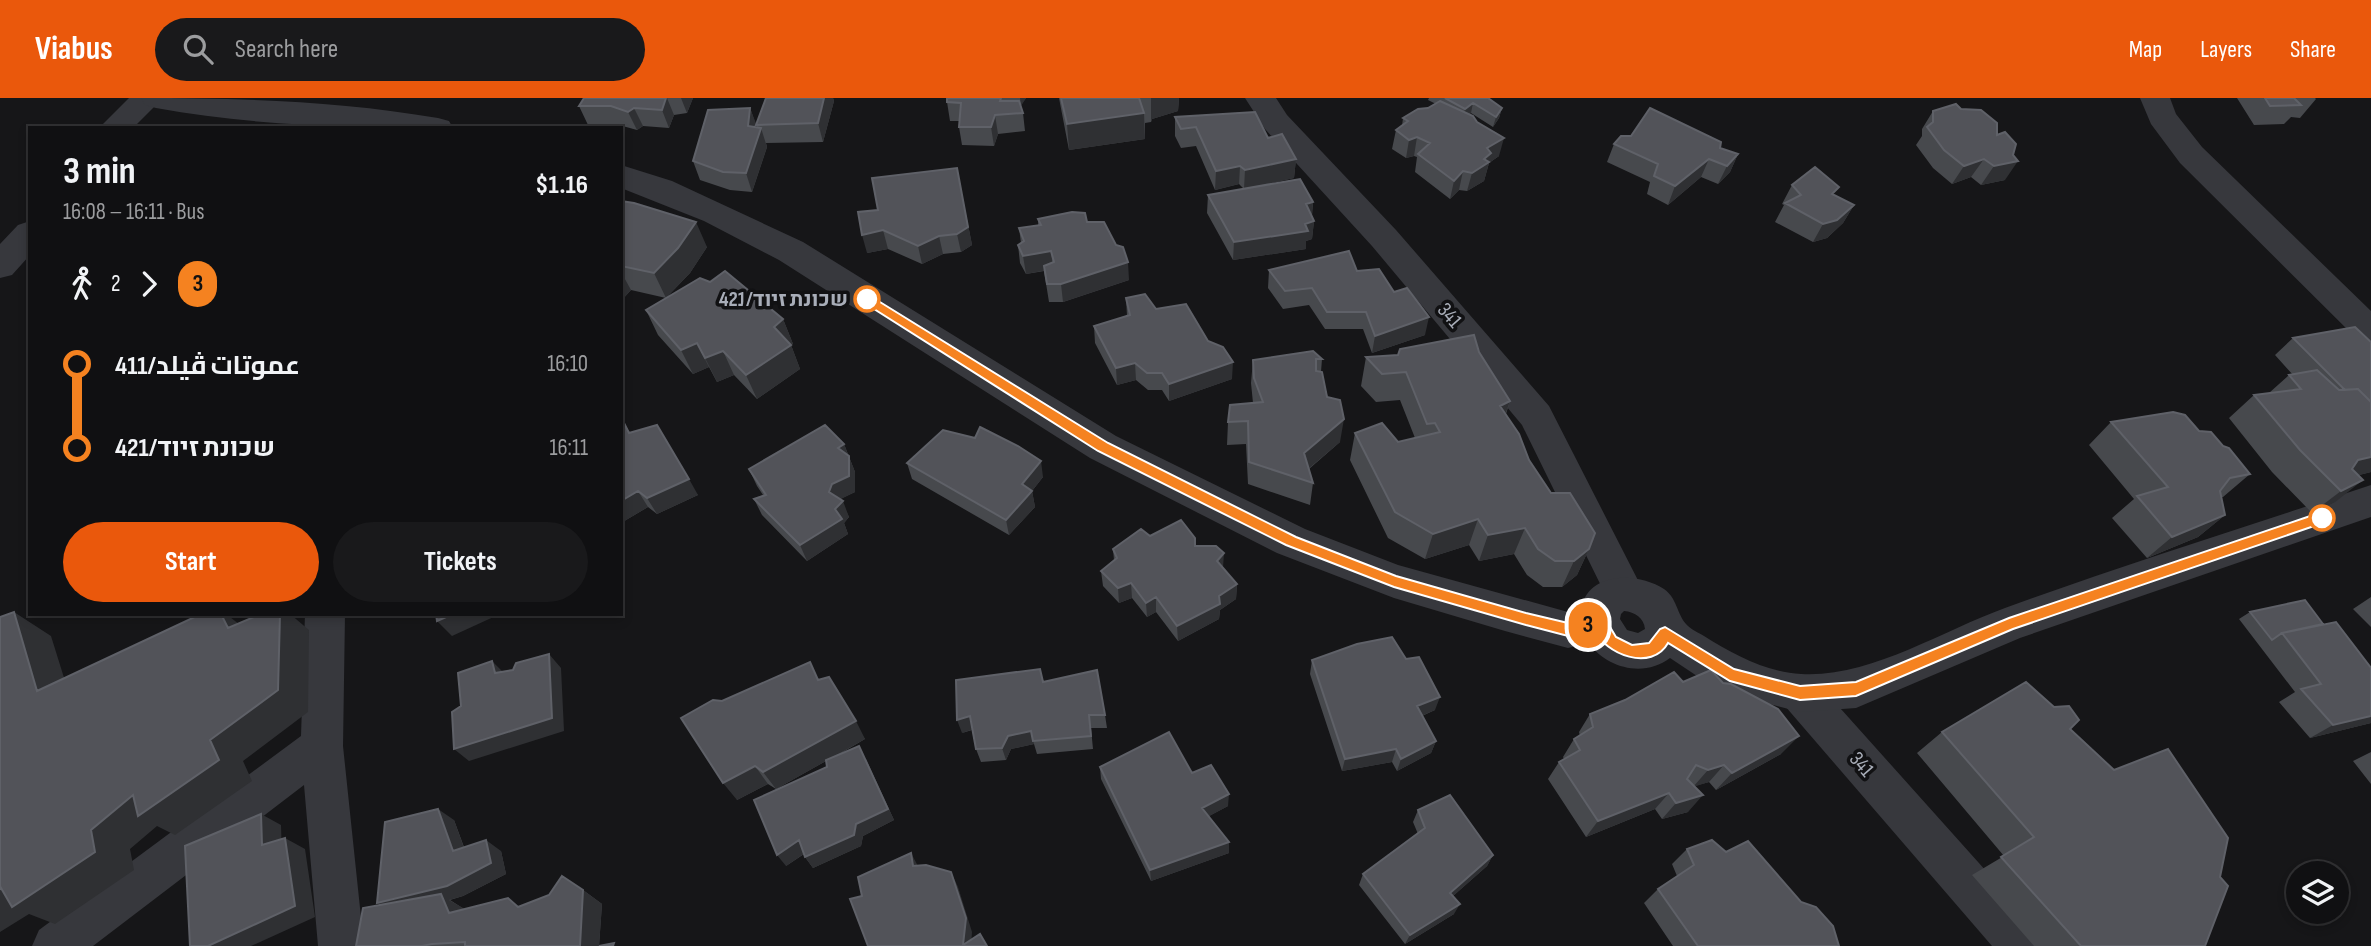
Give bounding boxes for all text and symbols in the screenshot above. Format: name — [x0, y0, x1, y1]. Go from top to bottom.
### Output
search box — [155, 18, 645, 81]
text: Viabus — [35, 29, 113, 69]
icon: search — [179, 30, 217, 68]
text: Search here — [235, 34, 338, 65]
text: Map — [2129, 35, 2162, 64]
text: Layers — [2200, 35, 2252, 64]
text: Share — [2290, 35, 2336, 64]
text: 3 min — [63, 149, 136, 194]
text: $1.16 — [535, 170, 588, 201]
text: 16:08 – 16:11 · Bus — [63, 198, 204, 226]
icon: walk — [63, 265, 101, 303]
icon: forward — [130, 265, 168, 303]
text: 3 — [192, 269, 203, 298]
text: 2 — [111, 270, 120, 298]
marker: שכונת זיוד/421 — [854, 286, 880, 312]
place label: שכונת זיוד/421 — [719, 287, 848, 312]
street label: 341 — [1432, 298, 1468, 333]
text: 16:10 — [547, 350, 588, 378]
text: عموتات ڤيلد/411 — [115, 351, 300, 382]
text: שכונת זיוד/421 — [115, 433, 275, 464]
text: 16:11 — [549, 434, 588, 462]
unlabelled marker — [2309, 505, 2335, 531]
button: Start — [63, 522, 319, 602]
button: Tickets — [333, 522, 588, 602]
line badge: 3 — [1565, 602, 1611, 648]
text: 3 — [1583, 610, 1593, 639]
street label: 341 — [1844, 747, 1880, 782]
map controls — [2286, 861, 2349, 924]
button: layers — [2286, 861, 2349, 924]

